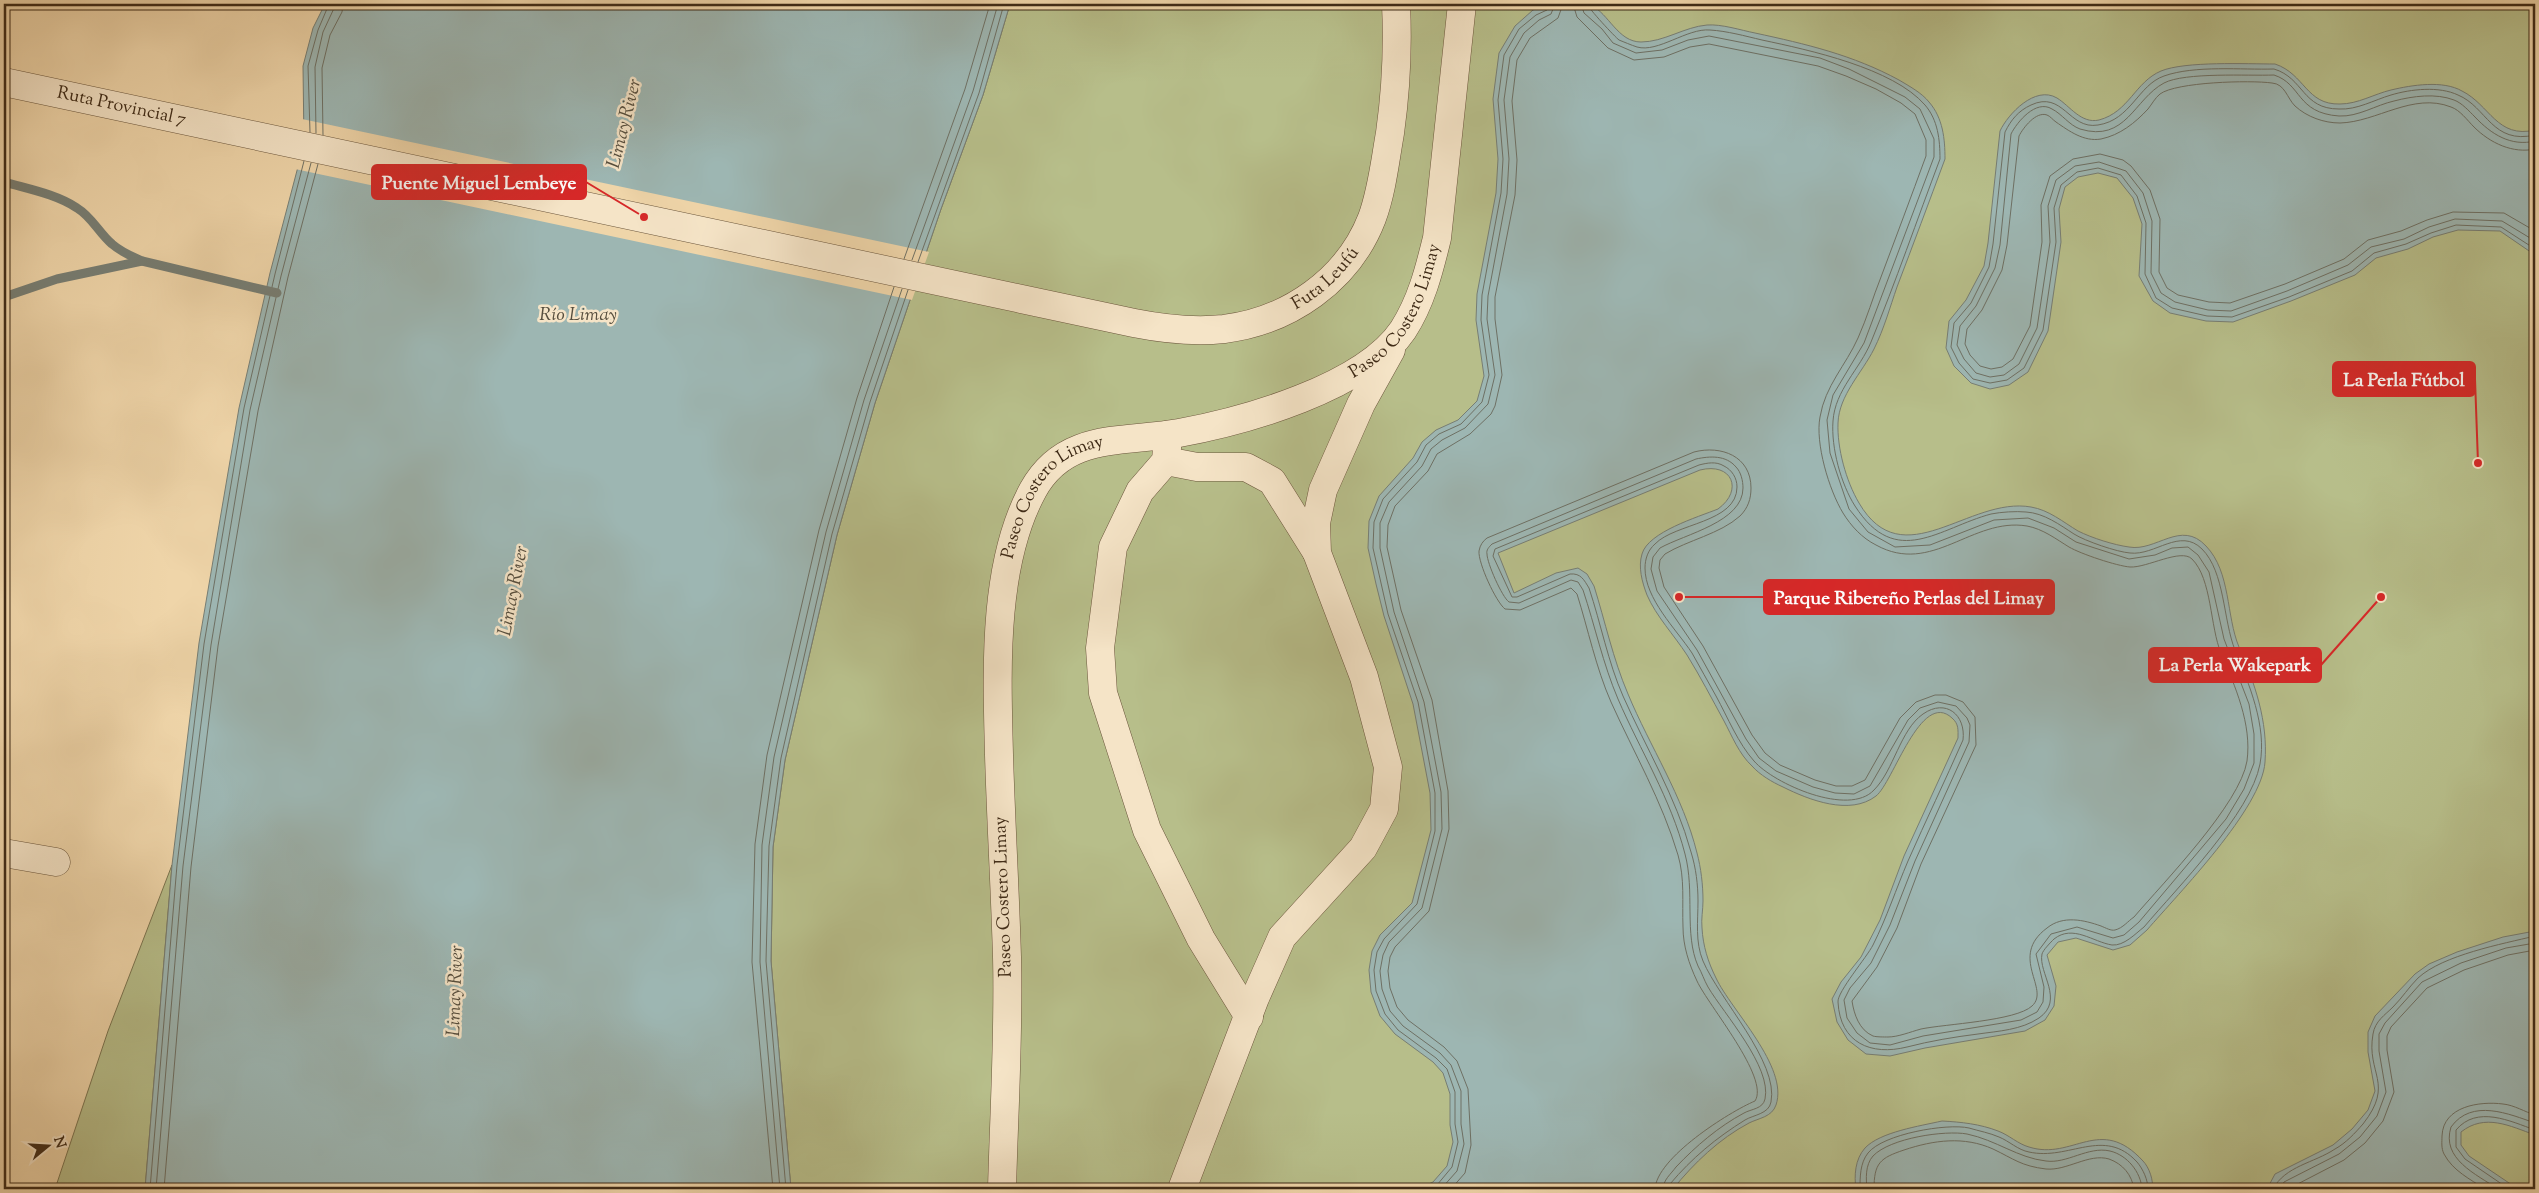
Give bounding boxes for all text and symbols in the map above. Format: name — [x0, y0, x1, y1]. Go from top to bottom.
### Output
water label: Limay River — [601, 76, 649, 172]
street label: Ruta Provincial 7 — [54, 81, 188, 133]
callout: Puente Miguel Lembeye — [372, 165, 586, 199]
text: Puente Miguel Lembeye — [382, 171, 576, 198]
street label: Paseo Costero Limay — [1344, 241, 1448, 386]
street label: Futa Leufú — [1287, 242, 1366, 318]
water label: Río Limay — [539, 302, 617, 329]
callout: La Perla Fútbol — [2333, 362, 2475, 396]
text: La Perla Fútbol — [2343, 368, 2466, 395]
street label: Paseo Costero Limay — [996, 429, 1106, 561]
water label: Limay River — [492, 543, 536, 638]
callout: Parque Ribereño Perlas del Limay — [1764, 580, 2054, 614]
text: Parque Ribereño Perlas del Limay — [1774, 586, 2045, 613]
callout: La Perla Wakepark — [2149, 648, 2321, 682]
text: La Perla Wakepark — [2159, 653, 2312, 680]
street label: Paseo Costero Limay — [988, 816, 1020, 978]
water label: Limay River — [441, 945, 471, 1037]
north arrow — [22, 1120, 72, 1170]
text: N — [47, 1134, 70, 1151]

